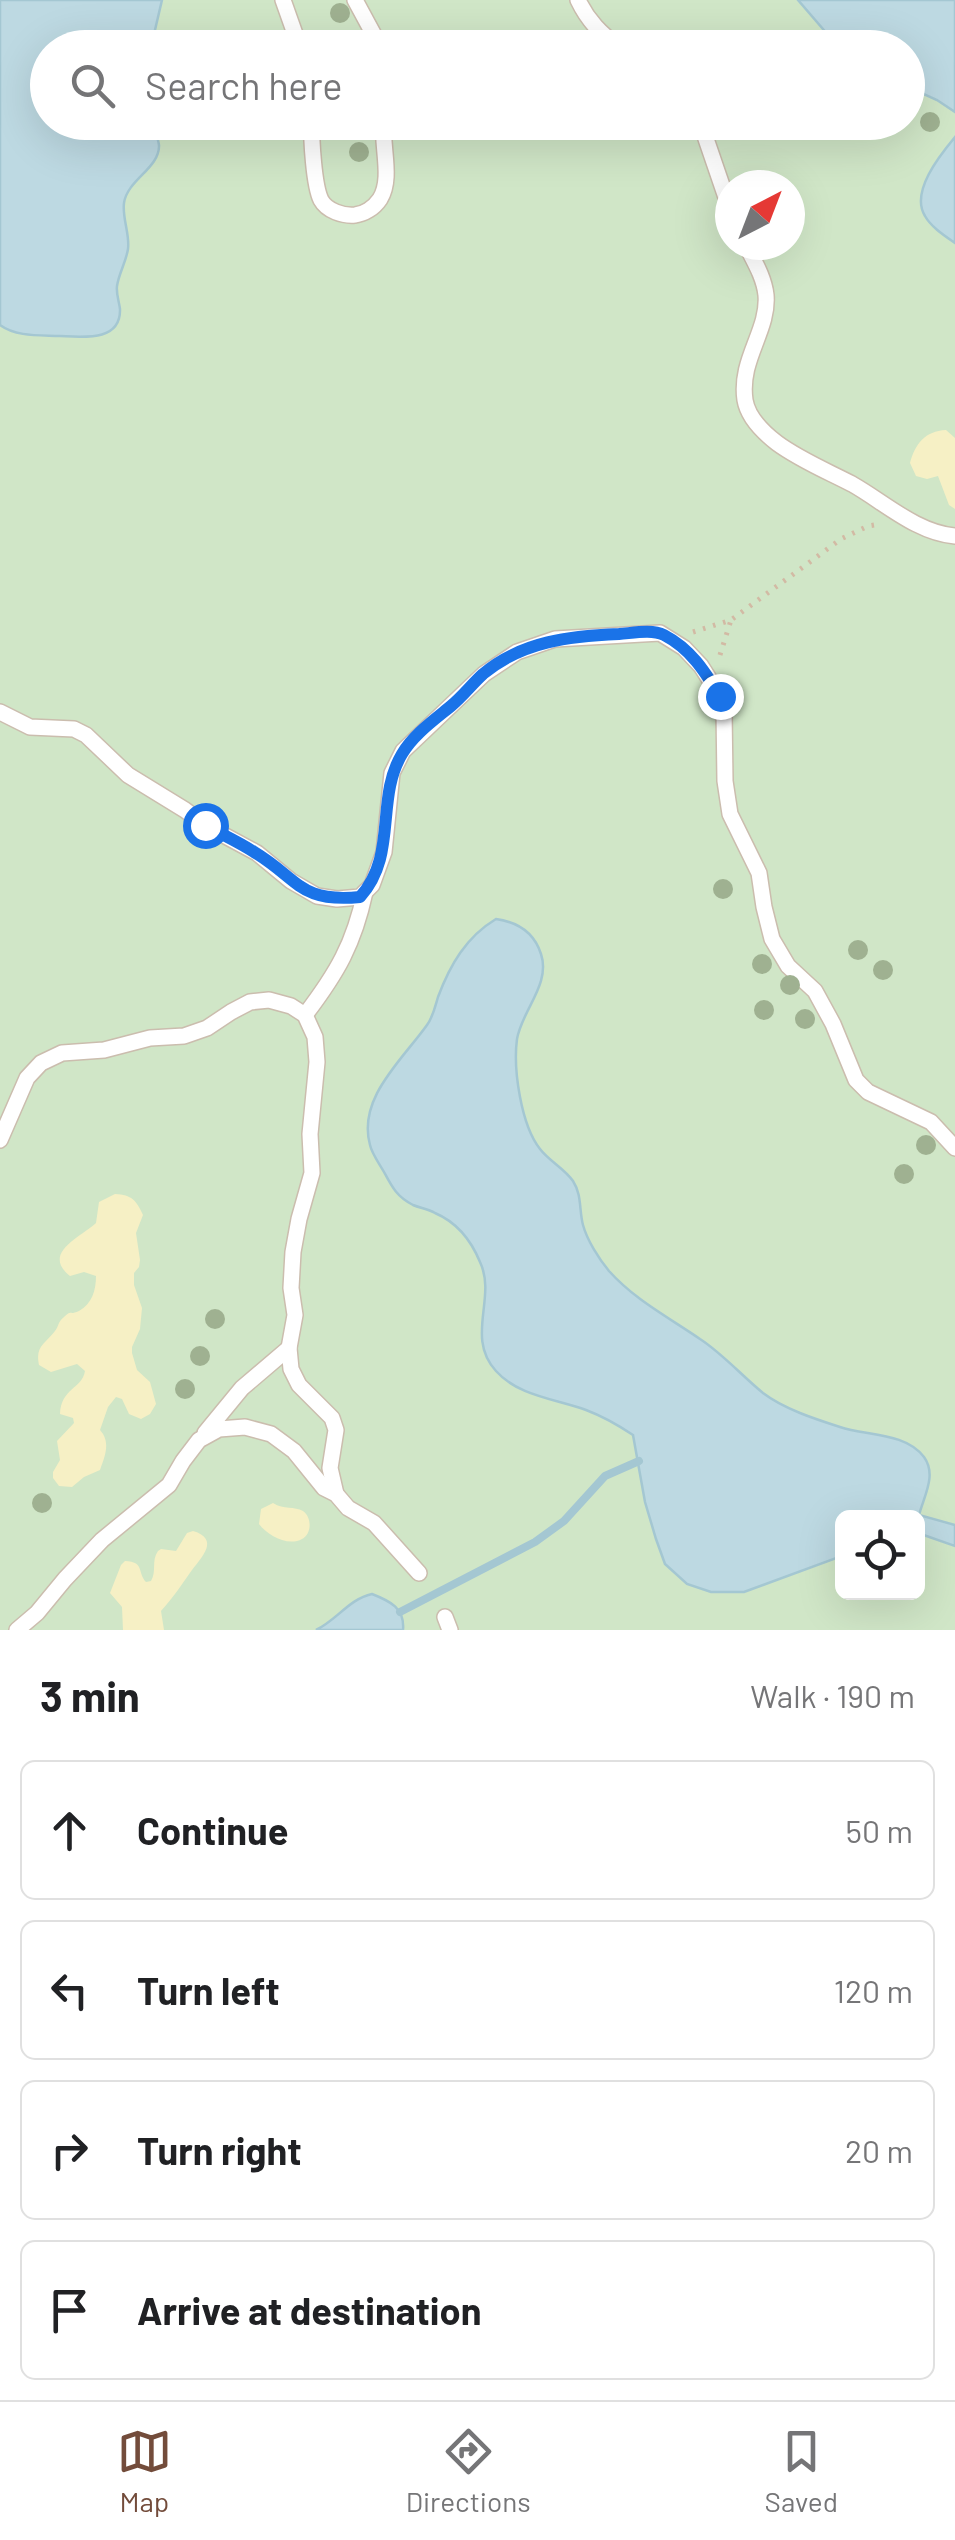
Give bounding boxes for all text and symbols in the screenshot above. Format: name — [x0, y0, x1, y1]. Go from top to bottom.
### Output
search box — [30, 30, 925, 140]
icon: search — [65, 58, 120, 113]
text: Search here — [145, 62, 343, 108]
north arrow — [715, 170, 805, 260]
route end — [698, 674, 744, 720]
route start — [183, 803, 229, 849]
map controls — [835, 1510, 925, 1600]
button: locate — [835, 1510, 925, 1600]
text: 3 min — [40, 1670, 140, 1720]
text: Walk · 190 m — [750, 1676, 915, 1714]
icon: ahead — [42, 1803, 97, 1858]
text: Continue — [137, 1807, 288, 1853]
text: 50 m — [846, 1811, 913, 1849]
icon: left — [42, 1963, 97, 2018]
text: Turn left — [137, 1967, 280, 2013]
text: 120 m — [834, 1971, 913, 2009]
icon: right — [42, 2123, 97, 2178]
text: Turn right — [137, 2127, 302, 2173]
text: 20 m — [845, 2131, 913, 2169]
icon: arrive — [42, 2283, 97, 2338]
text: Arrive at destination — [137, 2287, 482, 2333]
tab: Map — [117, 2424, 172, 2518]
tab: Directions — [406, 2424, 531, 2518]
tab: Saved — [765, 2424, 838, 2518]

